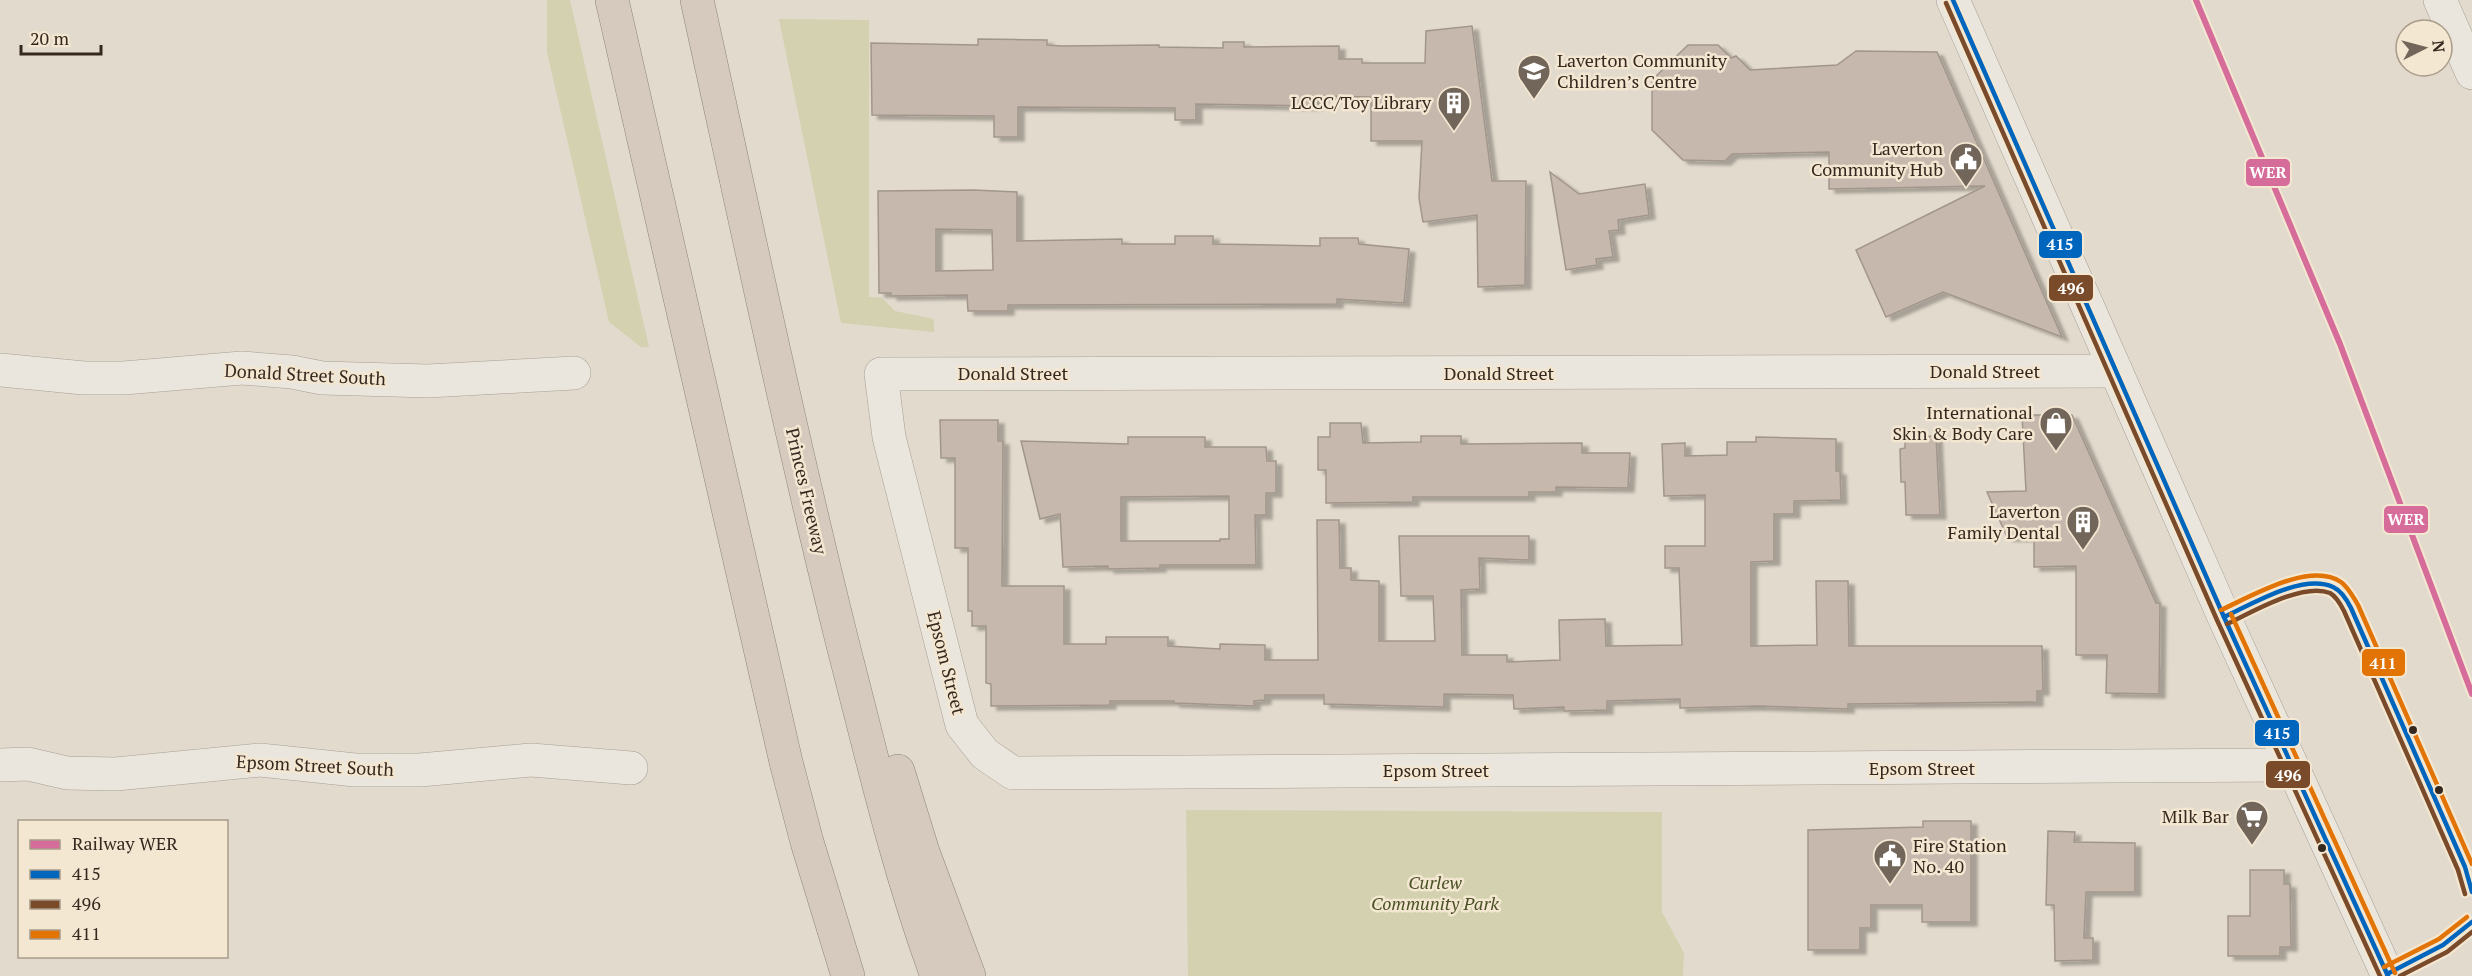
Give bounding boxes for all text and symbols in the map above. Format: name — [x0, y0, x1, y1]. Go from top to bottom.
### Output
scale bar — [21, 18, 100, 56]
north arrow — [2394, 18, 2454, 78]
text: 20 m — [30, 26, 70, 50]
text: N — [2427, 39, 2450, 54]
place label: Laverton Community Children’s Centre — [1557, 48, 1728, 93]
school or university icon: Laverton Community Children’s Centre — [1516, 53, 1552, 100]
building icon: LCCC/Toy Library — [1436, 85, 1472, 132]
place label: LCCC/Toy Library — [1291, 90, 1432, 114]
place label: Laverton Community Hub — [1811, 136, 1943, 181]
public building icon: Laverton Community Hub — [1948, 141, 1984, 188]
line badge: WER — [2245, 158, 2291, 187]
text: WER — [2249, 161, 2287, 183]
line badge: 415 — [2038, 230, 2083, 259]
text: 415 — [2046, 233, 2074, 255]
line badge: 496 — [2048, 274, 2094, 302]
text: 496 — [2057, 277, 2085, 299]
street label: Donald Street South — [224, 358, 387, 390]
street label: Donald Street — [1930, 359, 2040, 383]
street label: Donald Street — [958, 361, 1068, 385]
street label: Donald Street — [1444, 361, 1554, 385]
place label: International Skin & Body Care — [1892, 400, 2033, 445]
shop icon: International Skin & Body Care — [2038, 405, 2074, 452]
street label: Princes Freeway — [781, 425, 833, 557]
place label: Laverton Family Dental — [1948, 499, 2060, 544]
building icon: Laverton Family Dental — [2065, 504, 2101, 551]
line badge: WER — [2383, 505, 2429, 534]
text: WER — [2387, 508, 2425, 530]
street label: Epsom Street — [922, 608, 972, 718]
line badge: 411 — [2361, 648, 2406, 677]
text: 411 — [2369, 652, 2397, 674]
line badge: 415 — [2254, 719, 2300, 747]
text: 415 — [2263, 722, 2291, 744]
unlabelled marker — [2407, 724, 2419, 736]
street label: Epsom Street South — [236, 749, 395, 781]
street label: Epsom Street — [1869, 756, 1975, 780]
street label: Epsom Street — [1383, 758, 1489, 782]
line badge: 496 — [2265, 760, 2311, 789]
text: 496 — [2274, 764, 2302, 786]
unlabelled marker — [2433, 784, 2445, 796]
supermarket icon: Milk Bar — [2234, 799, 2270, 846]
place label: Milk Bar — [2162, 804, 2229, 828]
legend — [18, 820, 228, 958]
text: Railway WER — [72, 831, 178, 855]
place label: Fire Station No. 40 — [1913, 833, 2007, 878]
public building icon: Fire Station No. 40 — [1872, 838, 1908, 885]
unlabelled marker — [2316, 842, 2328, 854]
text: 415 — [72, 861, 101, 885]
park label: Curlew Community Park — [1371, 870, 1499, 915]
text: 496 — [72, 891, 101, 915]
text: 411 — [72, 921, 101, 945]

